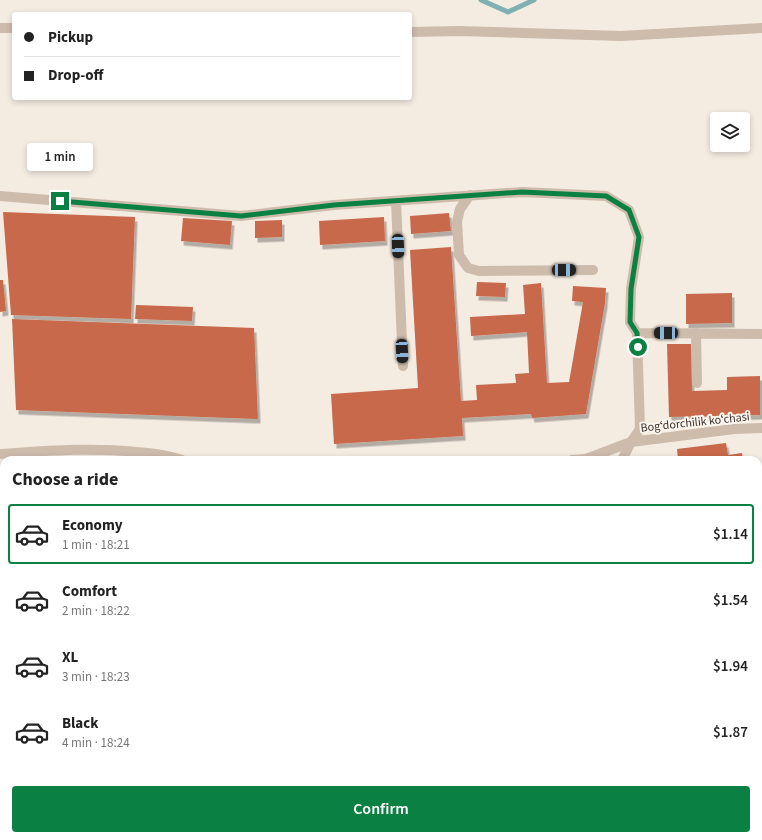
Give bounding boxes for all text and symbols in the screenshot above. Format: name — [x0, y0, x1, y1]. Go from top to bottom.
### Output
text: Pickup — [48, 27, 93, 48]
text: Drop-off — [48, 65, 103, 86]
map controls — [710, 112, 750, 152]
button: layers — [710, 112, 750, 152]
callout: 1 min — [27, 143, 93, 171]
text: 1 min — [45, 148, 75, 166]
route end — [51, 192, 69, 210]
car — [392, 234, 404, 258]
car — [552, 264, 576, 276]
car — [654, 327, 678, 339]
route start — [629, 338, 647, 356]
car — [395, 339, 409, 363]
street label: Bogʻdorchilik koʻchasi — [640, 408, 750, 437]
text: Choose a ride — [12, 467, 118, 492]
text: Economy — [62, 515, 123, 536]
icon: car — [14, 516, 50, 552]
text: $1.14 — [713, 524, 748, 545]
text: 1 min · 18:21 — [62, 536, 130, 554]
text: Comfort — [62, 581, 117, 602]
icon: car — [14, 582, 50, 618]
text: $1.54 — [713, 590, 748, 611]
text: 2 min · 18:22 — [62, 602, 130, 620]
text: XL — [62, 647, 78, 668]
icon: car — [14, 648, 50, 684]
text: $1.94 — [713, 656, 748, 677]
text: 3 min · 18:23 — [62, 668, 130, 686]
text: Black — [62, 713, 99, 734]
icon: car — [14, 714, 50, 750]
text: $1.87 — [713, 722, 748, 743]
text: 4 min · 18:24 — [62, 734, 130, 752]
button: Confirm — [12, 786, 750, 832]

